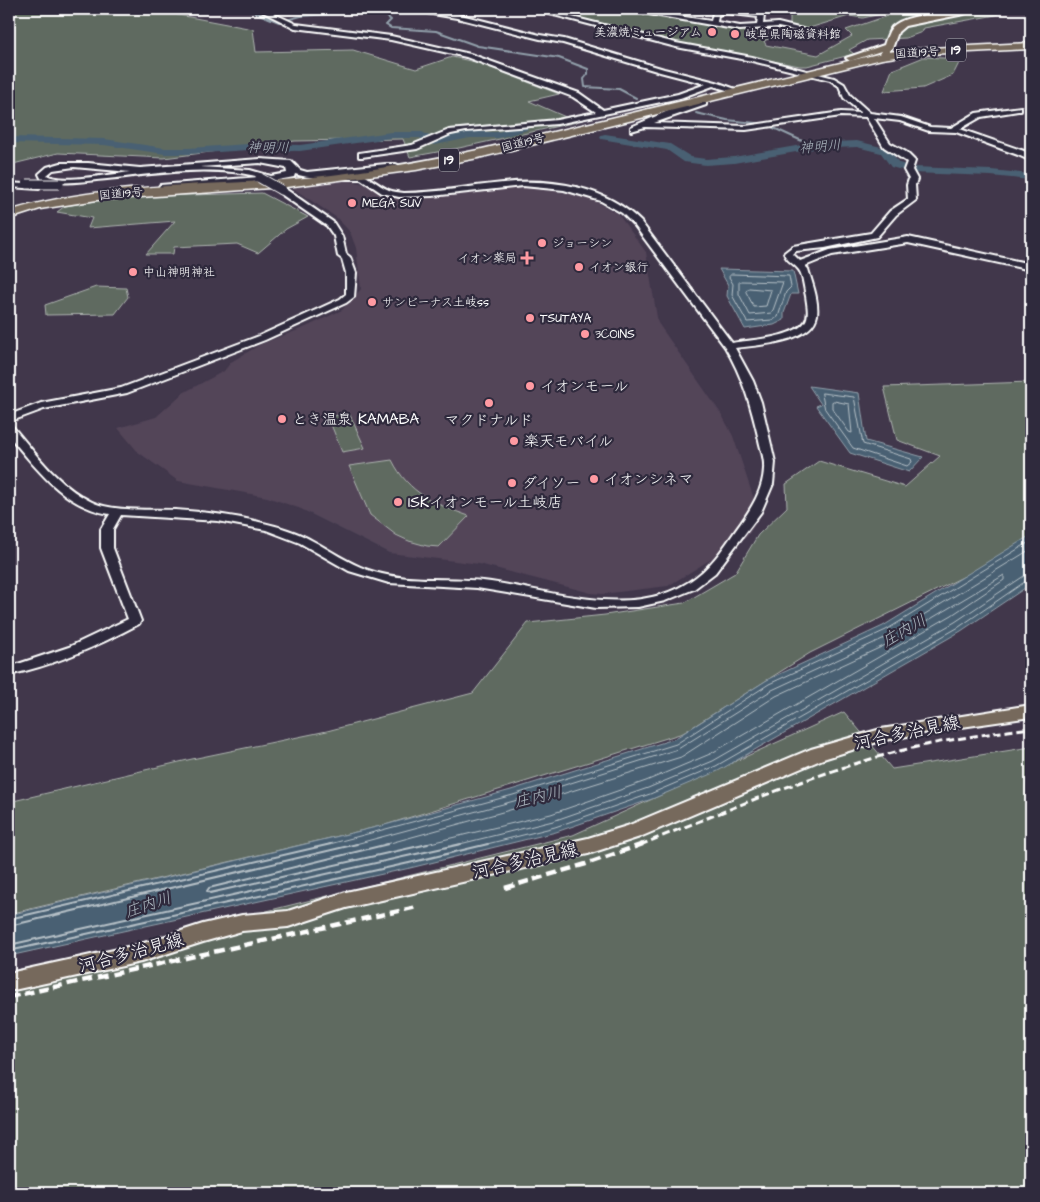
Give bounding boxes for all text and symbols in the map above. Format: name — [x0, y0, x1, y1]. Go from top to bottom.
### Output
place label: 美濃焼ミュージアム — [594, 24, 702, 41]
marker: 美濃焼ミュージアム — [706, 26, 718, 38]
place label: 岐阜県陶磁資料館 — [745, 26, 841, 43]
marker: 岐阜県陶磁資料館 — [729, 28, 741, 40]
road number: 19 — [946, 38, 966, 62]
street label: 国道19号 — [894, 43, 940, 63]
street label: 国道19号 — [499, 129, 547, 157]
water label: 神明川 — [798, 135, 842, 159]
water label: 神明川 — [247, 138, 289, 158]
road number: 19 — [439, 148, 459, 172]
street label: 国道19号 — [98, 184, 144, 204]
place label: MEGA SUV — [362, 195, 422, 212]
marker: MEGA SUV — [346, 197, 358, 209]
place label: ジョーシン — [552, 235, 612, 252]
marker: ジョーシン — [536, 237, 548, 249]
place label: イオン薬局 — [457, 250, 517, 267]
marker: イオン薬局 — [521, 252, 533, 264]
place label: イオン銀行 — [589, 259, 649, 276]
marker: イオン銀行 — [573, 261, 585, 273]
place label: 中山神明神社 — [143, 264, 215, 281]
marker: 中山神明神社 — [127, 266, 139, 278]
place label: サンビーナス土岐ss — [382, 294, 489, 311]
marker: サンビーナス土岐ss — [366, 296, 378, 308]
place label: TSUTAYA — [540, 310, 592, 327]
marker: TSUTAYA — [524, 312, 536, 324]
place label: 3COINS — [595, 326, 635, 343]
marker: 3COINS — [579, 328, 591, 340]
place label: イオンモール — [540, 376, 629, 397]
marker: イオンモール — [524, 380, 536, 392]
marker: マクドナルド — [483, 397, 495, 409]
place label: とき温泉 KAMABA — [292, 409, 419, 430]
place label: マクドナルド — [445, 410, 533, 431]
marker: とき温泉 KAMABA — [276, 413, 288, 425]
place label: 楽天モバイル — [524, 431, 613, 452]
marker: 楽天モバイル — [508, 435, 520, 447]
place label: イオンシネマ — [604, 469, 693, 490]
place label: ダイソー — [522, 473, 581, 494]
marker: イオンシネマ — [588, 473, 600, 485]
marker: ダイソー — [506, 477, 518, 489]
place label: ISKイオンモール土岐店 — [408, 492, 563, 513]
marker: ISKイオンモール土岐店 — [392, 496, 404, 508]
water label: 庄内川 — [878, 609, 930, 653]
street label: 河合多治見線 — [852, 710, 962, 756]
water label: 庄内川 — [512, 781, 564, 813]
street label: 河合多治見線 — [470, 837, 580, 885]
water label: 庄内川 — [122, 887, 174, 923]
street label: 河合多治見線 — [76, 927, 186, 979]

